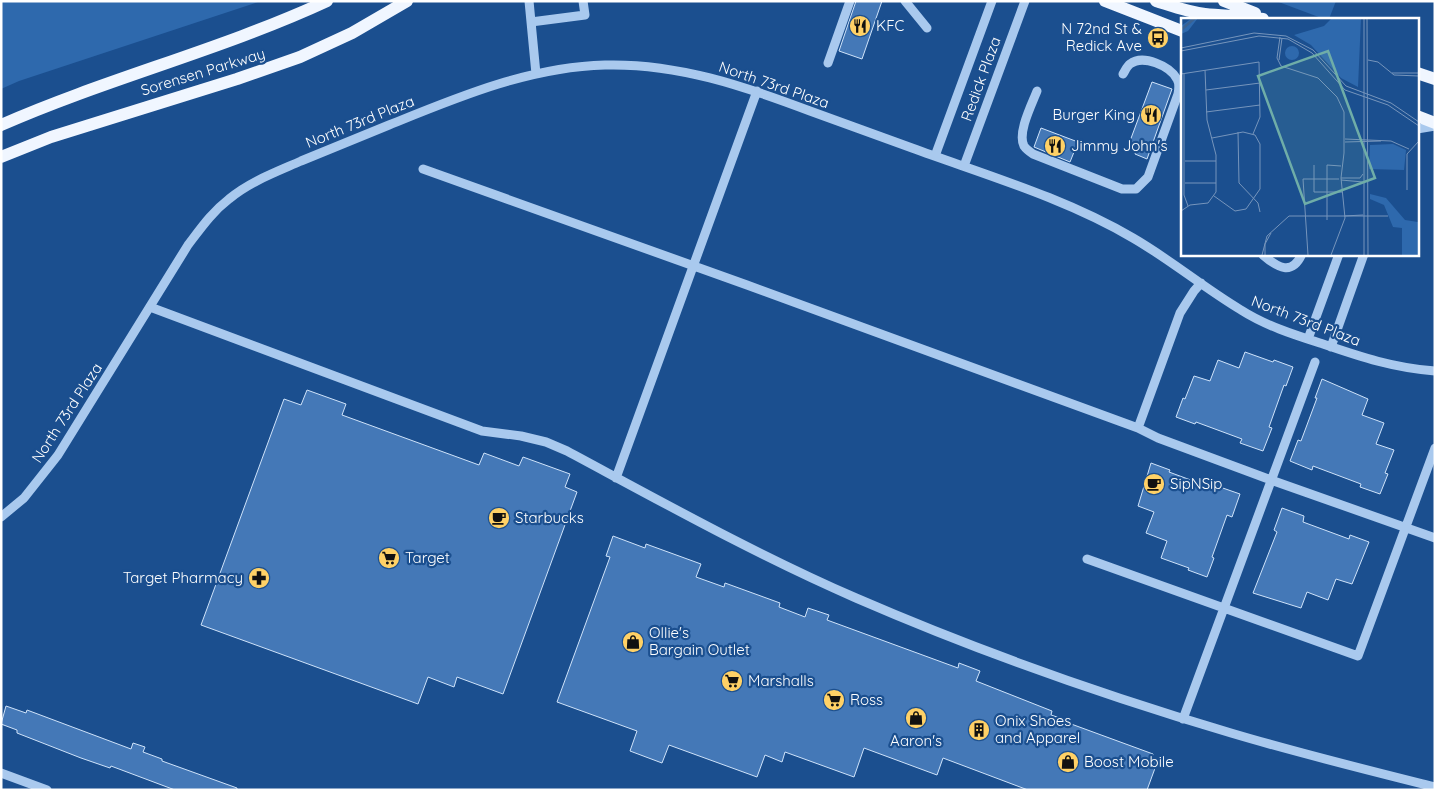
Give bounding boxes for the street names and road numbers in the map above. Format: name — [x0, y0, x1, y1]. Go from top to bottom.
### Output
street label: Redick Plaza — [956, 34, 1005, 124]
street label: Sorensen Parkway — [138, 44, 267, 99]
street label: North 73rd Plaza — [717, 57, 832, 112]
street label: North 73rd Plaza — [303, 91, 417, 152]
street label: North 73rd Plaza — [1249, 291, 1363, 350]
street label: North 73rd Plaza — [27, 359, 106, 466]

